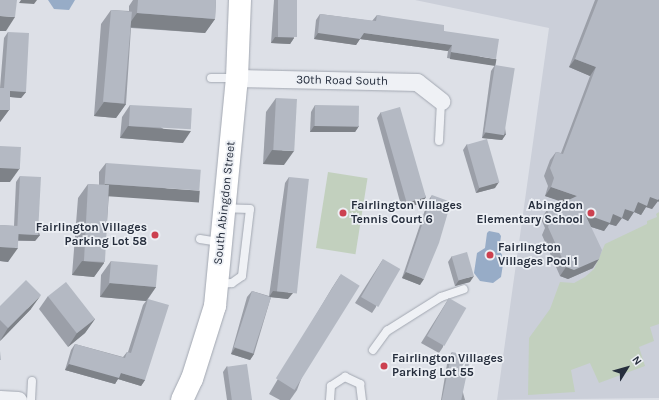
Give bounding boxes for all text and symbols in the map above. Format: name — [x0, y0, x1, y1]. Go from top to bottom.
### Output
street label: 30th Road South — [296, 73, 388, 89]
street label: South Abingdon Street — [211, 141, 239, 265]
place label: Fairlington Villages Tennis Court 6 — [351, 199, 462, 227]
place label: Abingdon Elementary School — [476, 199, 583, 227]
marker: Fairlington Villages Tennis Court 6 — [338, 208, 348, 218]
marker: Abingdon Elementary School — [586, 208, 596, 218]
place label: Fairlington Villages Parking Lot 58 — [36, 221, 147, 249]
marker: Fairlington Villages Parking Lot 58 — [150, 230, 160, 240]
place label: Fairlington Villages Pool 1 — [498, 241, 578, 269]
marker: Fairlington Villages Pool 1 — [485, 250, 495, 260]
north arrow — [607, 348, 647, 388]
place label: Fairlington Villages Parking Lot 55 — [392, 352, 503, 380]
text: N — [629, 353, 645, 368]
marker: Fairlington Villages Parking Lot 55 — [379, 361, 389, 371]

